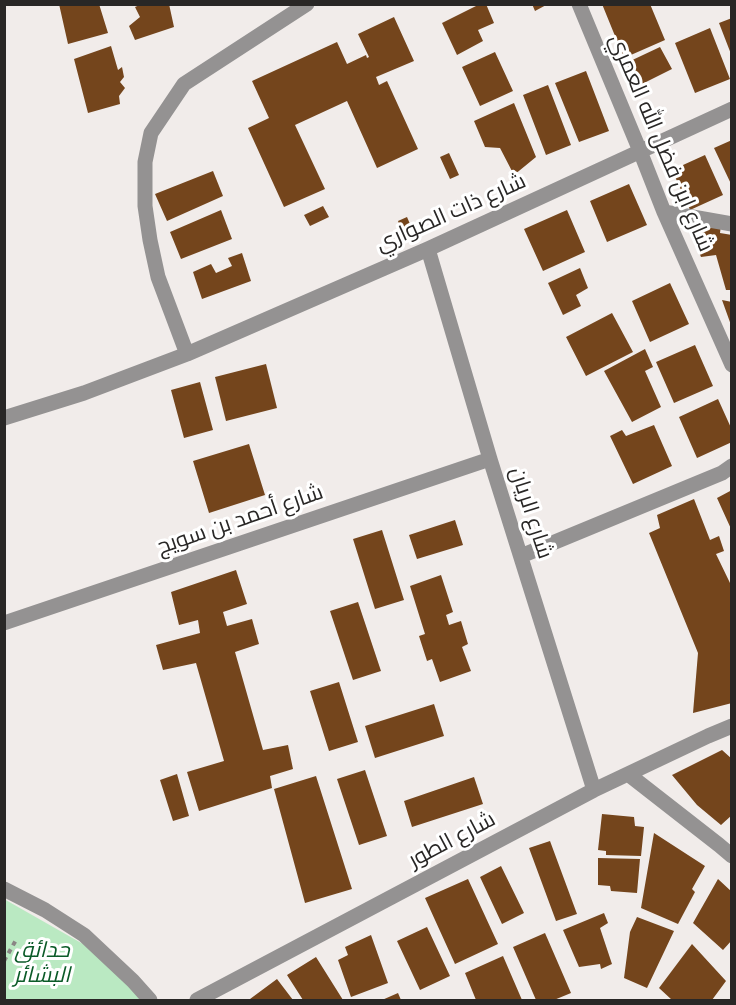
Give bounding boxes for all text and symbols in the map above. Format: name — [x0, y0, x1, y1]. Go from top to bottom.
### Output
street label: شارع ابن فضل الله العمري — [603, 30, 719, 256]
street label: شارع ذات الصواري — [372, 168, 530, 258]
street label: شارع الريان — [504, 464, 558, 562]
street label: شارع أحمد بن سويج — [153, 479, 327, 561]
street label: شارع الطور — [404, 806, 500, 874]
park label: حدائق البشائر — [14, 938, 70, 990]

